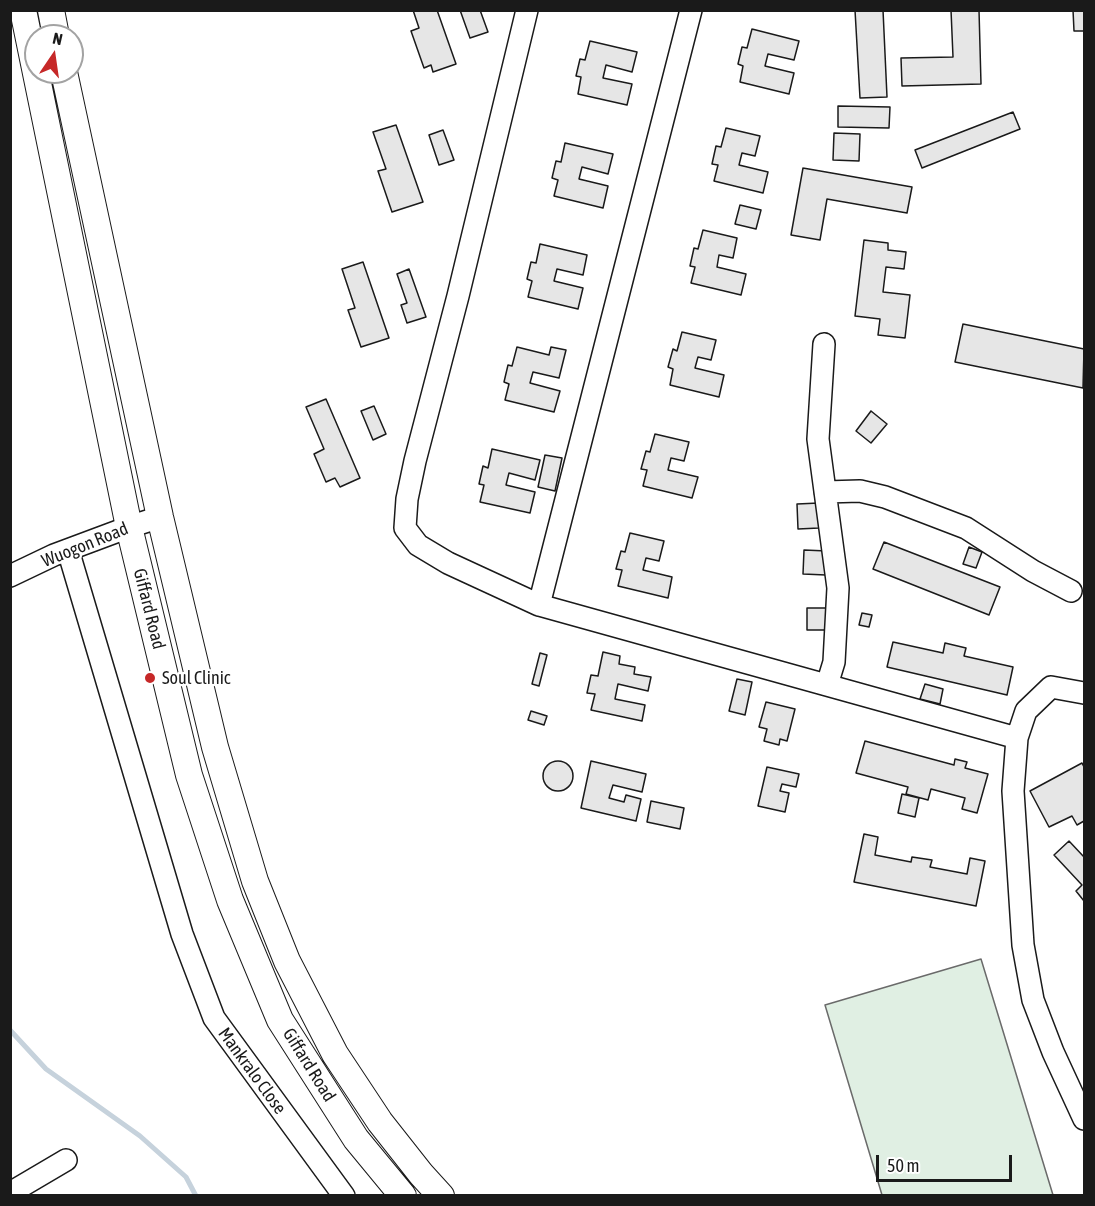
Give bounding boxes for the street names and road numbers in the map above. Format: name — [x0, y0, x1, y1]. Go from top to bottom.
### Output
street label: Wuogon Road — [39, 518, 131, 572]
street label: Giffard Road — [129, 566, 169, 652]
street label: Mankralo Close — [213, 1024, 291, 1118]
street label: Giffard Road — [278, 1024, 340, 1106]

